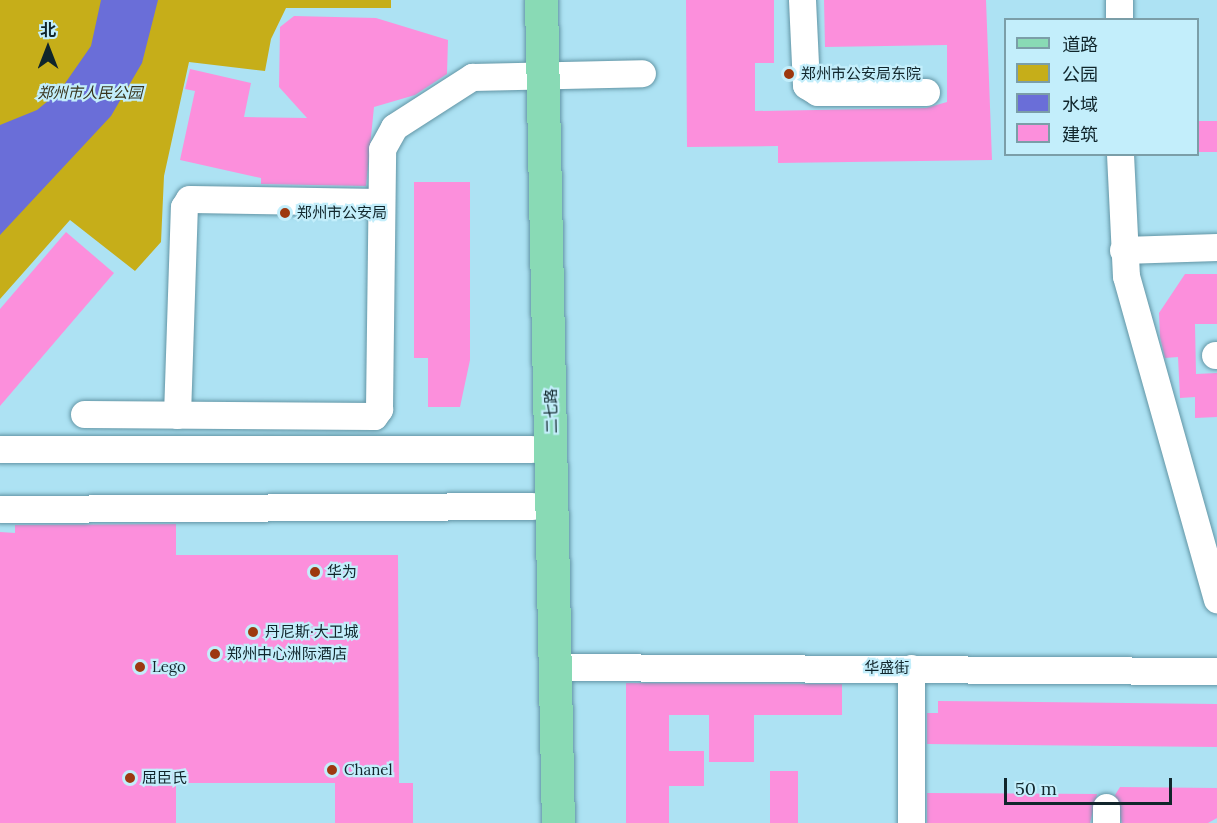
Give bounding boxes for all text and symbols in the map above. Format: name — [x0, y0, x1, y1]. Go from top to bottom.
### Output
north arrow — [18, 18, 78, 78]
legend — [1004, 18, 1199, 156]
text: 北 — [40, 20, 56, 40]
text: 道路 — [1062, 33, 1098, 56]
text: 公园 — [1062, 63, 1098, 86]
place label: 郑州市公安局东院 — [801, 65, 921, 83]
marker: 郑州市公安局东院 — [782, 67, 796, 81]
park label: 郑州市人民公园 — [38, 84, 142, 102]
text: 水域 — [1062, 93, 1098, 116]
text: 建筑 — [1062, 123, 1098, 146]
place label: 郑州市公安局 — [297, 204, 387, 222]
marker: 郑州市公安局 — [278, 206, 292, 220]
street label: 二七路 — [542, 388, 560, 434]
place label: 华为 — [327, 563, 357, 581]
marker: 华为 — [308, 565, 322, 579]
place label: 丹尼斯·大卫城 — [265, 623, 359, 641]
marker: 丹尼斯·大卫城 — [246, 625, 260, 639]
place label: 郑州中心洲际酒店 — [227, 645, 347, 663]
marker: 郑州中心洲际酒店 — [208, 647, 222, 661]
place label: Lego — [152, 658, 186, 676]
street label: 华盛街 — [865, 659, 909, 677]
marker: Lego — [133, 660, 147, 674]
place label: Chanel — [344, 761, 393, 779]
marker: Chanel — [325, 763, 339, 777]
scale bar — [1007, 766, 1175, 804]
place label: 屈臣氏 — [142, 769, 187, 787]
marker: 屈臣氏 — [123, 771, 137, 785]
text: 50 m — [1015, 777, 1057, 800]

